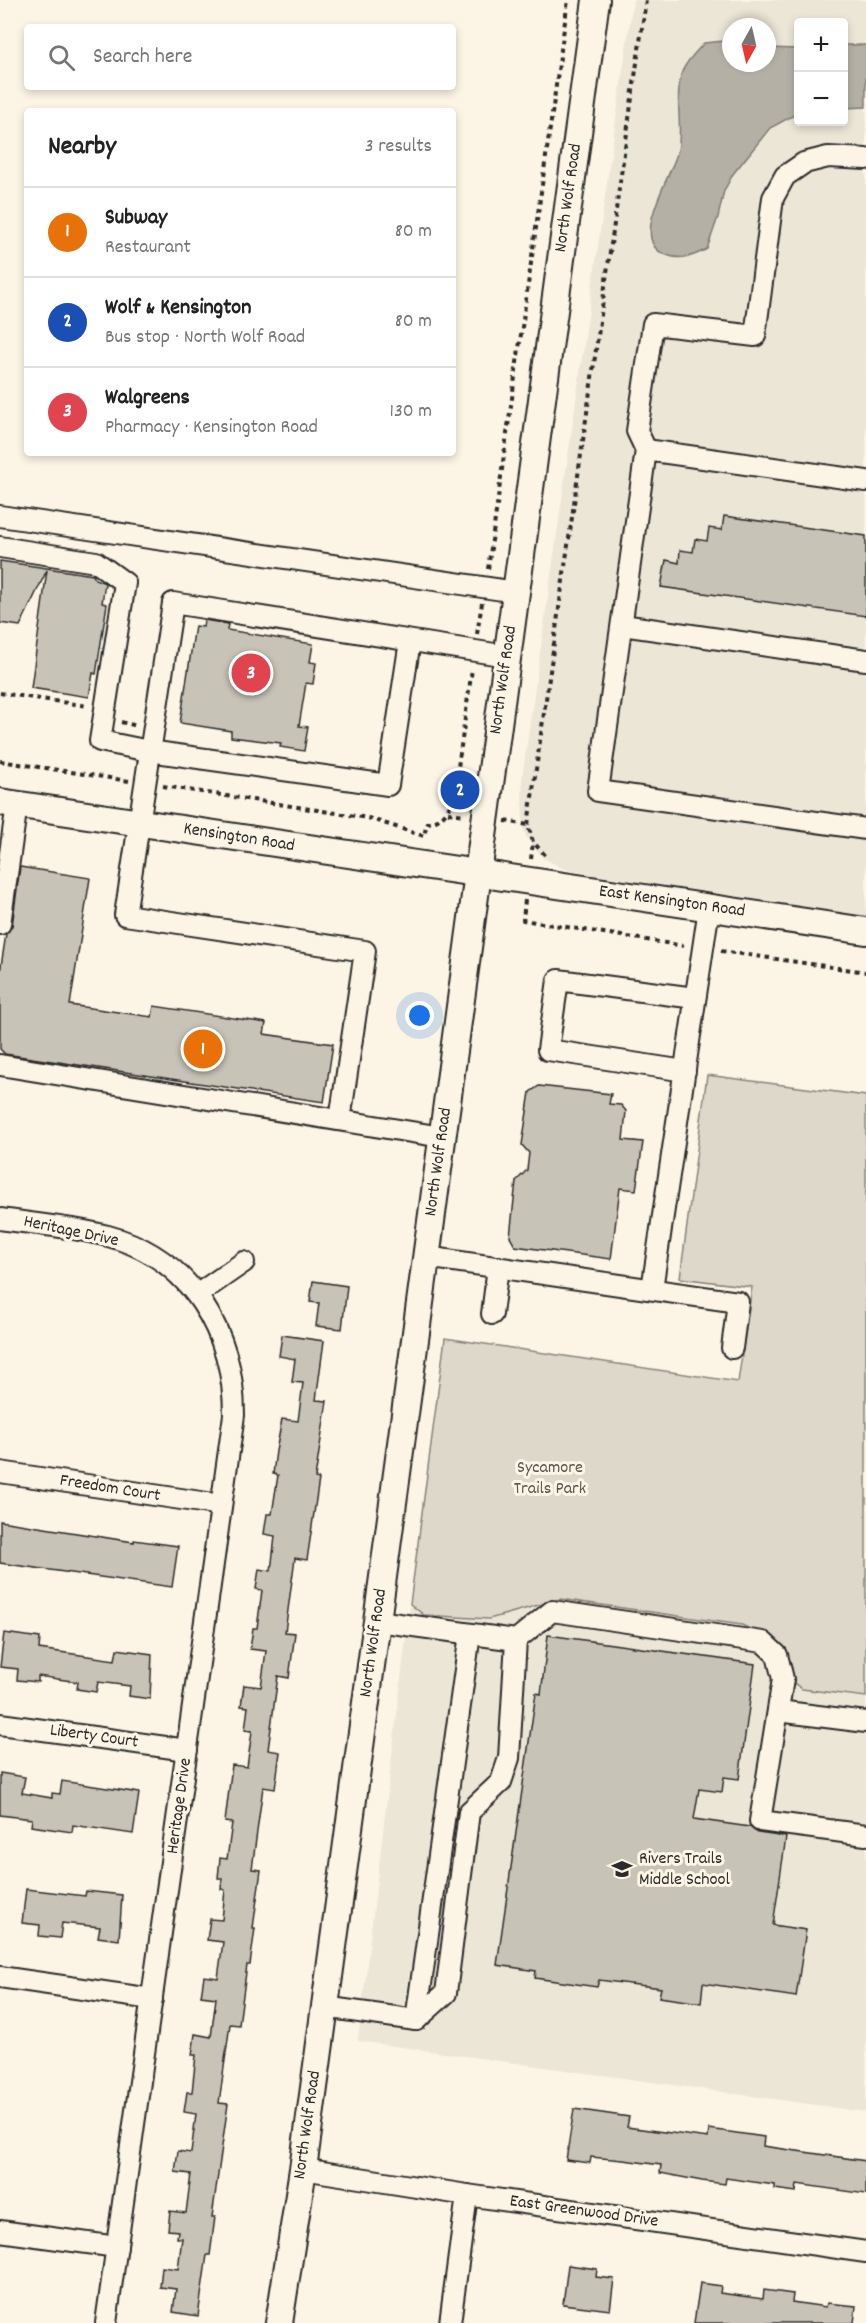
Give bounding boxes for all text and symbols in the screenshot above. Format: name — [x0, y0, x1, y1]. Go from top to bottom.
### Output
north arrow — [722, 18, 776, 72]
map controls — [794, 18, 848, 126]
button: + — [794, 18, 848, 72]
search box — [24, 24, 456, 90]
icon: search — [45, 41, 78, 74]
text: Search here — [93, 42, 192, 73]
button: − — [794, 72, 848, 126]
text: Nearby — [48, 129, 116, 166]
text: 3 results — [365, 133, 432, 161]
street label: North Wolf Road — [549, 142, 589, 254]
text: Subway — [105, 203, 167, 234]
text: 1 — [65, 218, 70, 246]
text: 80 m — [395, 218, 432, 246]
text: Restaurant — [105, 234, 191, 262]
text: Wolf & Kensington — [105, 293, 251, 324]
text: 2 — [63, 308, 72, 336]
text: 80 m — [395, 308, 432, 336]
text: Bus stop · North Wolf Road — [105, 324, 305, 352]
text: Walgreens — [105, 383, 190, 414]
text: 3 — [63, 398, 72, 426]
text: 130 m — [390, 398, 432, 426]
text: Pharmacy · Kensington Road — [105, 414, 318, 442]
street label: North Wolf Road — [484, 624, 524, 736]
pin: 3 — [232, 650, 270, 696]
pin: 2 — [440, 768, 480, 812]
street label: Kensington Road — [182, 817, 296, 859]
street label: East Kensington Road — [597, 879, 747, 925]
your location — [405, 1001, 434, 1030]
pin: 1 — [184, 1026, 222, 1072]
street label: North Wolf Road — [419, 1106, 459, 1218]
street label: Heritage Drive — [21, 1210, 121, 1254]
park label: Sycamore Trails Park — [514, 1456, 586, 1502]
street label: Freedom Court — [58, 1469, 162, 1509]
street label: North Wolf Road — [354, 1587, 394, 1699]
street label: Liberty Court — [48, 1718, 140, 1756]
street label: Heritage Drive — [161, 1756, 199, 1856]
place label: Rivers Trails Middle School — [639, 1847, 730, 1893]
school or university icon: Rivers Trails Middle School — [610, 1857, 634, 1881]
street label: North Wolf Road — [288, 2069, 328, 2181]
street label: East Greenwood Drive — [508, 2189, 660, 2235]

